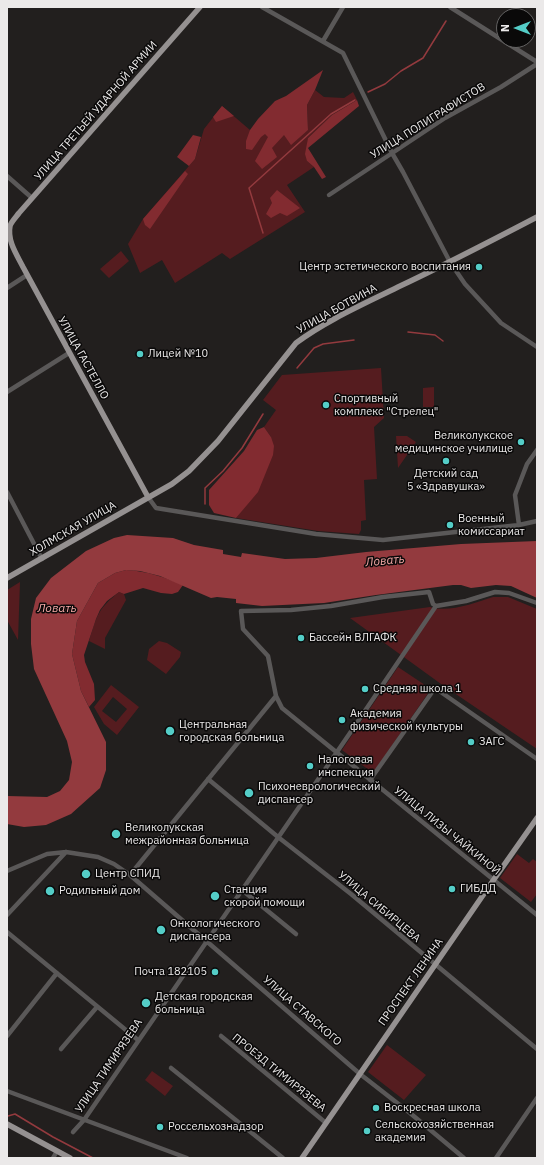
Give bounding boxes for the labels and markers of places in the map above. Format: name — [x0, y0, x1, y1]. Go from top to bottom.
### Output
place label: Центр эстетического воспитания — [299, 260, 471, 274]
marker: Центр эстетического воспитания — [474, 262, 484, 272]
place label: Лицей №10 — [148, 347, 208, 361]
marker: Лицей №10 — [135, 349, 145, 359]
place label: Спортивный комплекс "Стрелец" — [334, 392, 438, 418]
marker: Спортивный комплекс "Стрелец" — [321, 400, 331, 410]
place label: Великолукское медицинское училище — [395, 429, 513, 455]
marker: Великолукское медицинское училище — [516, 437, 526, 447]
marker: Детский сад 5 «Здравушка» — [441, 456, 451, 466]
place label: Детский сад 5 «Здравушка» — [407, 467, 485, 493]
place label: Военный комиссариат — [458, 512, 525, 538]
marker: Военный комиссариат — [445, 520, 455, 530]
place label: Бассейн ВЛГАФК — [309, 631, 397, 645]
marker: Бассейн ВЛГАФК — [296, 633, 306, 643]
place label: Средняя школа 1 — [373, 682, 462, 696]
marker: Средняя школа 1 — [360, 684, 370, 694]
place label: Aкадемия физической культуры — [350, 707, 463, 733]
marker: Aкадемия физической культуры — [337, 715, 347, 725]
place label: Центральная городская больница — [179, 718, 284, 744]
marker: Центральная городская больница — [164, 725, 176, 737]
place label: ЗАГС — [479, 735, 504, 749]
marker: ЗАГС — [466, 737, 476, 747]
place label: Налоговая инспекция — [318, 753, 374, 779]
marker: Налоговая инспекция — [305, 761, 315, 771]
place label: Психоневрологический диспансер — [258, 780, 380, 806]
marker: Психоневрологический диспансер — [243, 787, 255, 799]
place label: Великолукская межрайонная больница — [125, 821, 249, 847]
marker: Великолукская межрайонная больница — [110, 828, 122, 840]
place label: Центр СПИД — [95, 867, 160, 881]
marker: Центр СПИД — [80, 868, 92, 880]
place label: ГИБДД — [460, 882, 496, 896]
place label: Станция скорой помощи — [224, 883, 305, 909]
place label: Родильный дом — [59, 884, 140, 898]
marker: ГИБДД — [447, 884, 457, 894]
marker: Родильный дом — [44, 885, 56, 897]
marker: Станция скорой помощи — [209, 890, 221, 902]
place label: Онкологического диспансера — [170, 917, 260, 943]
marker: Онкологического диспансера — [155, 924, 167, 936]
place label: Почта 182105 — [134, 965, 207, 979]
marker: Почта 182105 — [210, 967, 220, 977]
place label: Детская городская больница — [155, 990, 253, 1016]
marker: Детская городская больница — [140, 997, 152, 1009]
place label: Воскресная школа — [384, 1101, 481, 1115]
marker: Воскресная школа — [371, 1103, 381, 1113]
place label: Сельскохозяйственная академия — [375, 1118, 494, 1144]
place label: Россельхознадзор — [168, 1120, 264, 1134]
marker: Россельхознадзор — [155, 1122, 165, 1132]
marker: Сельскохозяйственная академия — [362, 1126, 372, 1136]

